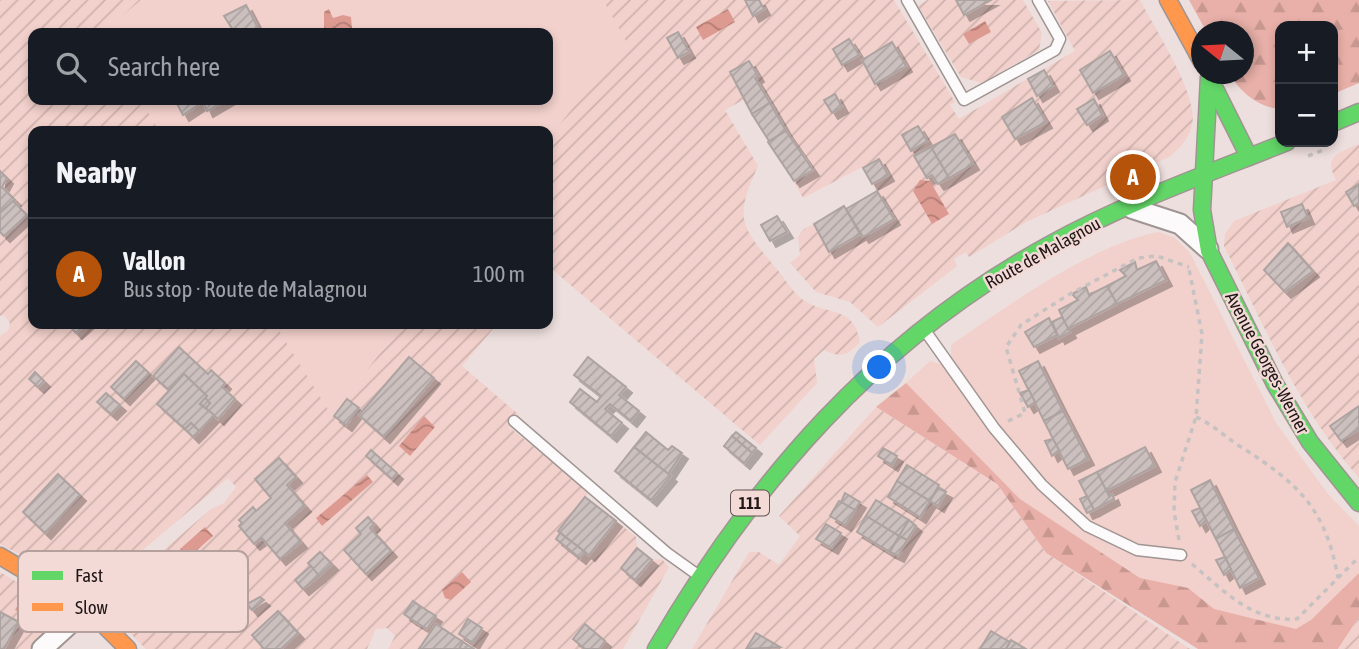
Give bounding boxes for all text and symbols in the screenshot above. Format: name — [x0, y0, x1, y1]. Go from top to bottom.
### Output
north arrow — [1191, 21, 1254, 84]
map controls — [1275, 21, 1338, 147]
button: + — [1275, 21, 1338, 84]
search box — [28, 28, 553, 105]
icon: search — [52, 48, 90, 86]
text: Search here — [108, 52, 220, 82]
button: − — [1275, 84, 1338, 147]
pin: A — [1110, 151, 1156, 203]
text: Nearby — [56, 155, 136, 189]
street label: Route de Malagnou — [982, 212, 1104, 293]
text: Vallon — [123, 246, 185, 276]
text: A — [73, 261, 85, 287]
text: 100 m — [473, 261, 525, 287]
text: Bus stop · Route de Malagnou — [123, 276, 368, 302]
street label: Avenue Georges-Werner — [1221, 288, 1314, 438]
your location — [862, 350, 896, 384]
road number: 111 — [731, 490, 769, 516]
legend — [18, 551, 248, 632]
text: Fast — [75, 564, 103, 586]
text: Slow — [75, 596, 109, 618]

